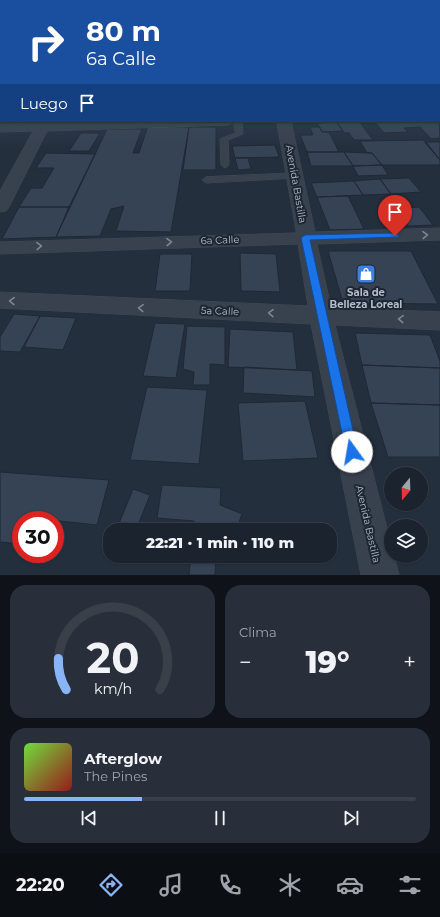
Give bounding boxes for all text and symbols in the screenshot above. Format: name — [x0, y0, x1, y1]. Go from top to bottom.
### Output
text: 80 m — [86, 14, 161, 48]
icon: right — [20, 16, 72, 68]
text: 6a Calle — [86, 48, 156, 70]
icon: arrive — [76, 92, 98, 114]
text: Luego — [20, 94, 68, 113]
street label: Avenida Bastilla — [283, 144, 309, 224]
pin — [378, 195, 412, 236]
icon: arrive — [384, 201, 406, 223]
one-way arrow — [422, 231, 428, 239]
street label: 6a Calle — [200, 233, 240, 247]
one-way arrow — [166, 238, 172, 246]
one-way arrow — [36, 242, 42, 251]
shop icon: Sala de Belleza Loreal — [355, 263, 377, 285]
place label: Sala de Belleza Loreal — [330, 286, 402, 311]
one-way arrow — [9, 296, 15, 305]
one-way arrow — [138, 304, 144, 312]
street label: 5a Calle — [201, 304, 239, 318]
one-way arrow — [268, 308, 274, 317]
one-way arrow — [398, 315, 404, 323]
position arrow — [331, 431, 373, 473]
north arrow — [384, 467, 428, 511]
map controls — [384, 467, 428, 563]
street label: Avenida Bastilla — [353, 484, 383, 564]
speed limit sign: 30 — [12, 511, 64, 563]
button: layers — [384, 519, 428, 563]
text: 22:21 · 1 min · 110 m — [146, 533, 294, 552]
text: Clima — [239, 624, 277, 640]
text: 20 — [86, 632, 139, 682]
text: 19° — [305, 644, 350, 681]
text: − — [239, 649, 252, 676]
text: + — [403, 649, 416, 676]
text: km/h — [93, 679, 132, 697]
text: Afterglow — [84, 749, 162, 768]
text: The Pines — [84, 768, 147, 784]
icon: previous — [78, 807, 100, 829]
icon: pause — [209, 807, 231, 829]
icon: next — [340, 807, 362, 829]
icon: directions — [97, 871, 125, 899]
icon: music — [157, 871, 185, 899]
icon: phone — [216, 871, 244, 899]
icon: climate — [276, 871, 304, 899]
icon: car — [336, 871, 364, 899]
icon: filters — [396, 871, 424, 899]
text: 22:20 — [16, 874, 65, 896]

